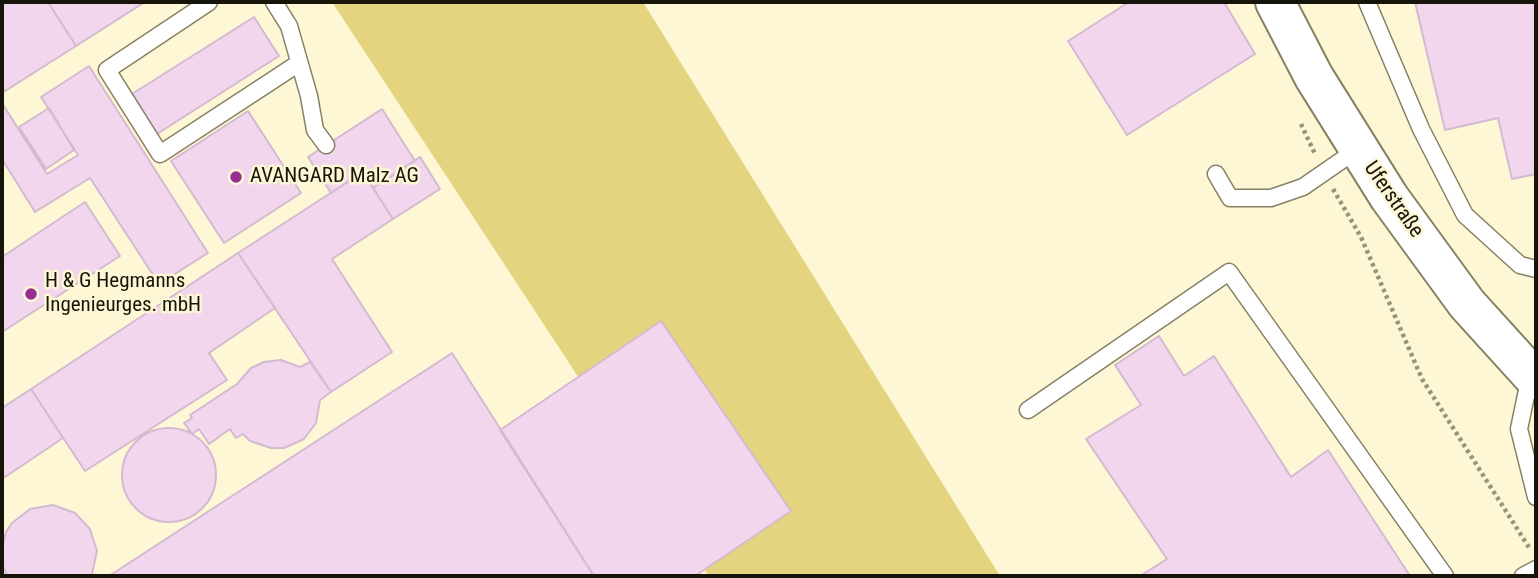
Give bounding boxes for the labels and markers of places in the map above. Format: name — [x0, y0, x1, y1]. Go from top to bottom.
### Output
place label: AVANGARD Malz AG — [250, 164, 419, 190]
marker: AVANGARD Malz AG — [228, 169, 244, 185]
place label: H & G Hegmanns Ingenieurges. mbH — [45, 269, 201, 319]
marker: H & G Hegmanns Ingenieurges. mbH — [23, 286, 39, 302]

